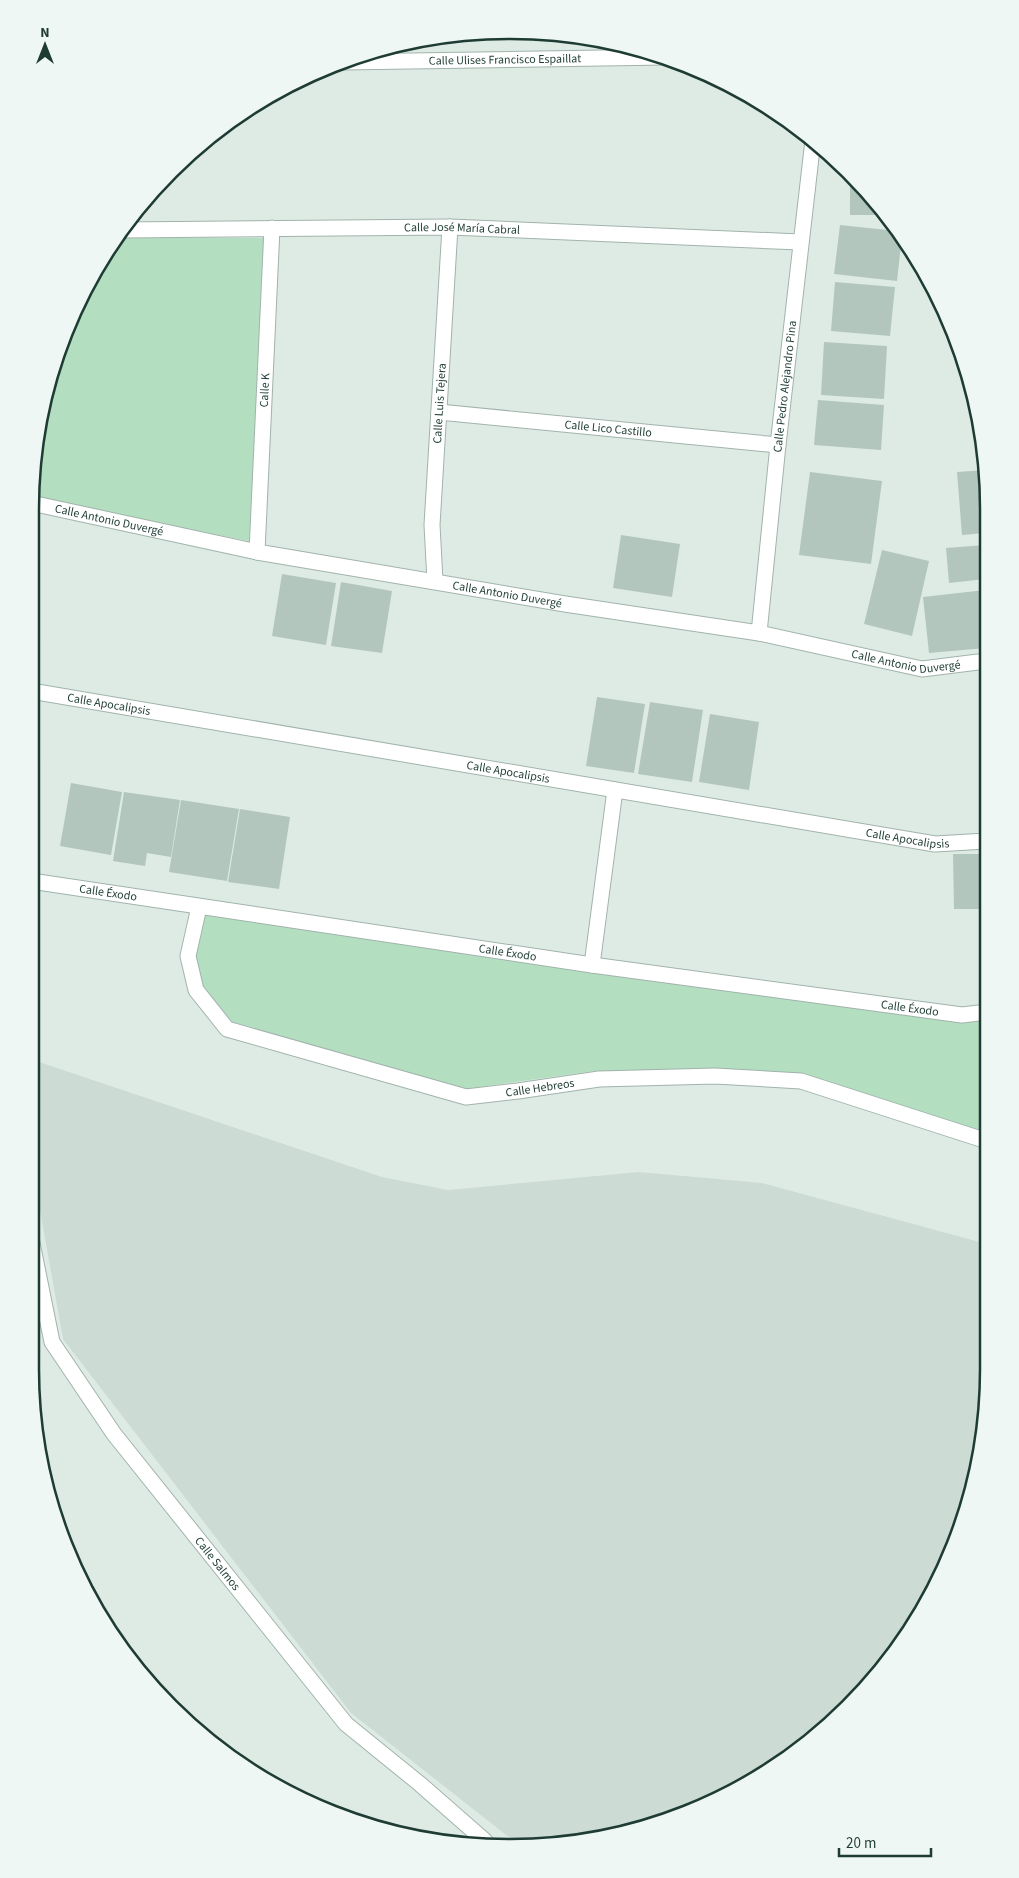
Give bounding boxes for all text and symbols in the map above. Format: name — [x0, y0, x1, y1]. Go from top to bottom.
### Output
north arrow — [20, 20, 70, 70]
text: N — [40, 23, 50, 43]
street label: Calle Ulises Francisco Espaillat — [429, 50, 581, 70]
street label: Calle José María Cabral — [404, 219, 520, 239]
street label: Calle Pedro Alejandro Pina — [769, 320, 801, 453]
street label: Calle Luis Tejera — [429, 363, 451, 444]
street label: Calle K — [256, 373, 274, 408]
street label: Calle Lico Castillo — [564, 416, 653, 442]
street label: Calle Antonio Duvergé — [53, 500, 165, 540]
street label: Calle Antonio Duvergé — [451, 577, 563, 612]
street label: Calle Antonio Duvergé — [850, 646, 962, 678]
street label: Calle Apocalipsis — [66, 689, 152, 720]
street label: Calle Apocalipsis — [465, 757, 551, 788]
street label: Calle Apocalipsis — [865, 824, 950, 853]
street label: Calle Éxodo — [78, 880, 138, 906]
street label: Calle Éxodo — [478, 940, 538, 966]
street label: Calle Éxodo — [880, 996, 940, 1021]
street label: Calle Hebreos — [505, 1075, 576, 1101]
street label: Calle Salmos — [190, 1533, 244, 1594]
scale bar — [839, 1826, 932, 1858]
text: 20 m — [846, 1833, 876, 1854]

